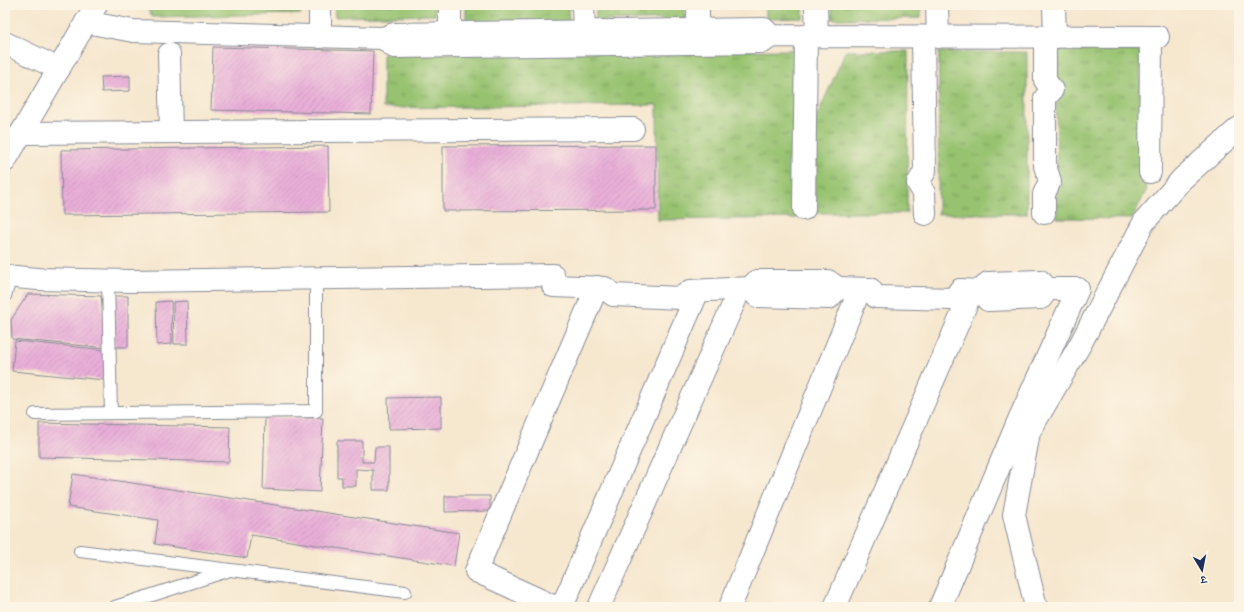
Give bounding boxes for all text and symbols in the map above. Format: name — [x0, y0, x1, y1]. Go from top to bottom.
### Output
north arrow — [1182, 550, 1222, 590]
text: उ — [1198, 572, 1209, 587]

